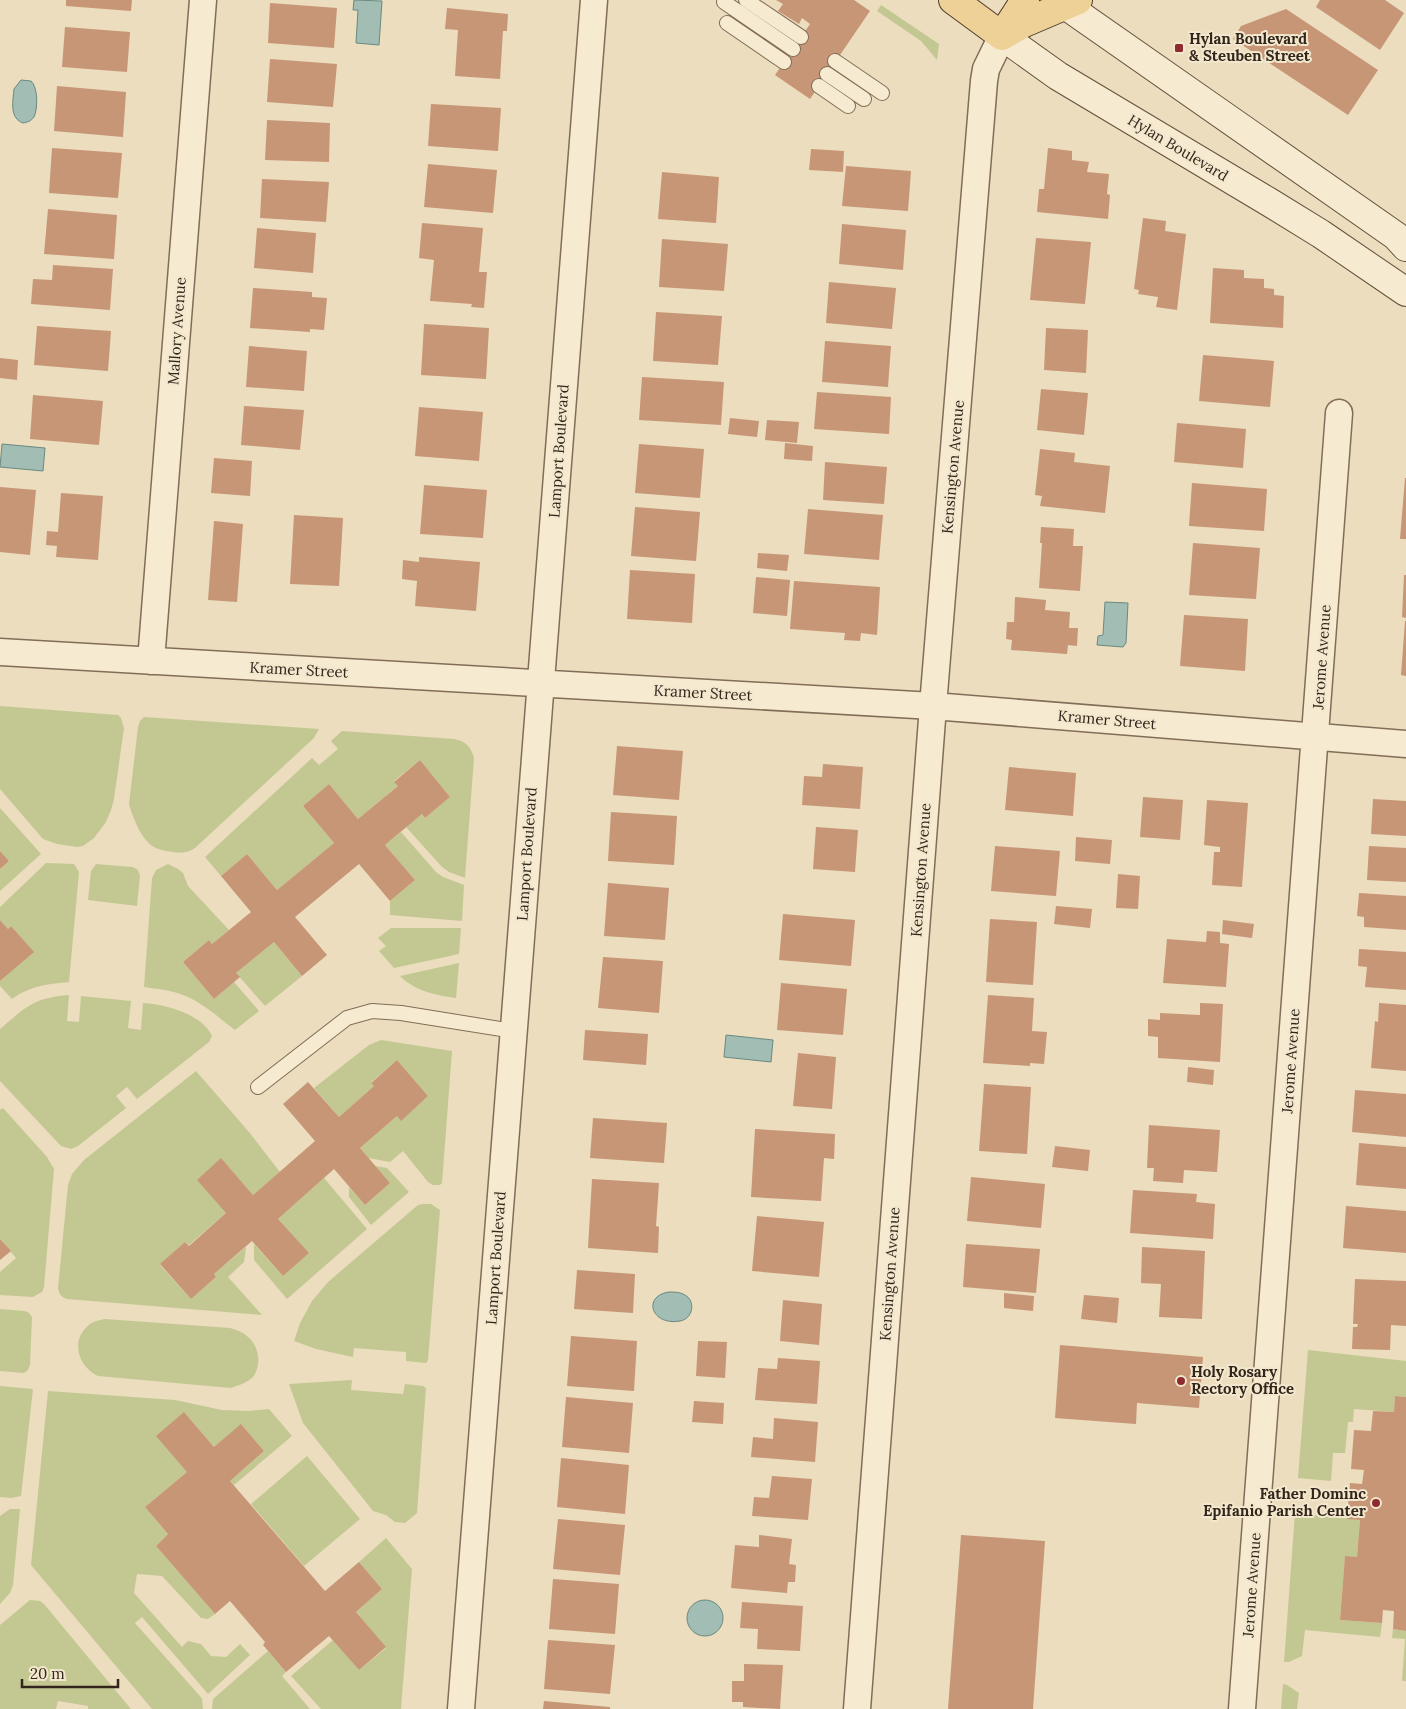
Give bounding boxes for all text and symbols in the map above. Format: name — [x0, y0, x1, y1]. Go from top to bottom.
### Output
place label: Hylan Boulevard & Steuben Street — [1189, 29, 1311, 65]
marker: Hylan Boulevard & Steuben Street — [1173, 42, 1185, 54]
street label: Hylan Boulevard — [1125, 110, 1232, 185]
street label: Mallory Avenue — [163, 276, 190, 385]
street label: Lamport Boulevard — [544, 383, 573, 518]
street label: Kensington Avenue — [937, 399, 968, 535]
street label: Jerome Avenue — [1308, 604, 1335, 711]
street label: Kramer Street — [249, 657, 349, 682]
street label: Kramer Street — [653, 680, 753, 705]
street label: Kramer Street — [1057, 706, 1157, 733]
street label: Lamport Boulevard — [512, 786, 541, 921]
street label: Kensington Avenue — [906, 802, 935, 938]
street label: Jerome Avenue — [1277, 1008, 1304, 1115]
street label: Lamport Boulevard — [481, 1190, 510, 1325]
street label: Kensington Avenue — [875, 1206, 904, 1342]
place label: Holy Rosary Rectory Office — [1191, 1362, 1294, 1398]
marker: Holy Rosary Rectory Office — [1175, 1375, 1187, 1387]
place label: Father Dominc Epifanio Parish Center — [1203, 1484, 1367, 1520]
marker: Father Dominc Epifanio Parish Center — [1370, 1497, 1382, 1509]
street label: Jerome Avenue — [1238, 1532, 1265, 1639]
scale bar — [22, 1656, 119, 1688]
text: 20 m — [30, 1664, 65, 1683]

